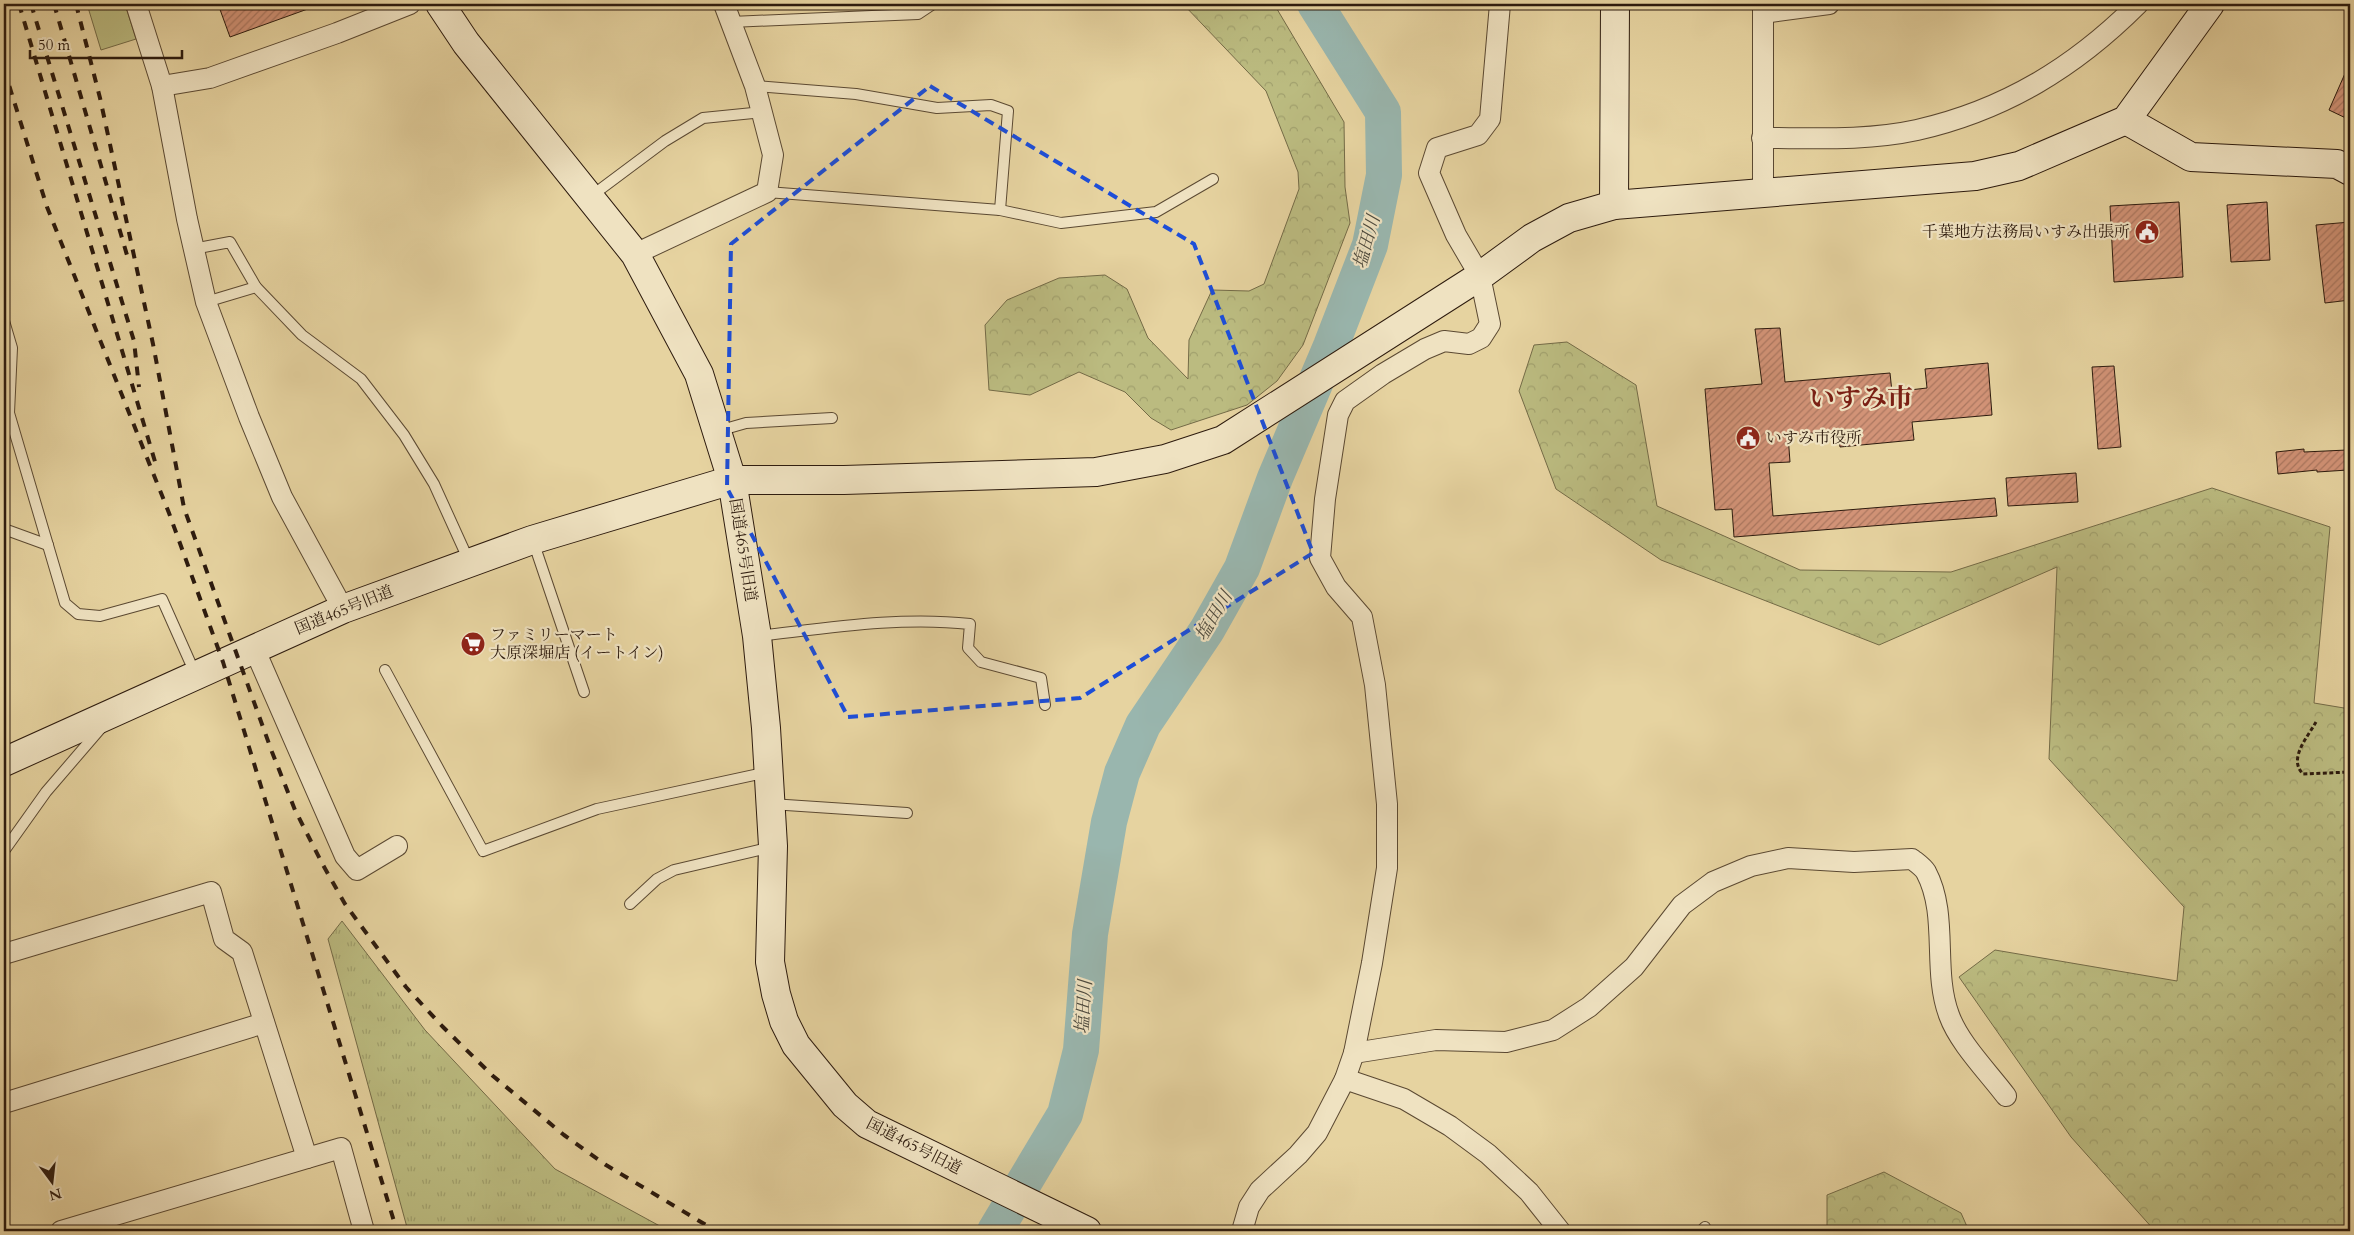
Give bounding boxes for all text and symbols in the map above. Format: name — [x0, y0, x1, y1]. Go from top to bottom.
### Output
scale bar — [30, 28, 182, 60]
text: 50 m — [38, 35, 70, 55]
water label: 塩田川 — [1348, 211, 1387, 271]
public building icon: 千葉地方法務局いすみ出張所 — [2134, 219, 2160, 245]
place label: 千葉地方法務局いすみ出張所 — [1922, 221, 2130, 243]
district label: いすみ市 — [1809, 381, 1913, 416]
public building icon: いすみ市役所 — [1735, 425, 1761, 451]
place label: いすみ市役所 — [1766, 427, 1862, 449]
street label: 国道465号旧道 — [724, 497, 762, 603]
street label: 国道465号旧道 — [291, 580, 397, 640]
water label: 塩田川 — [1189, 585, 1240, 646]
place label: ファミリーマート 大原深堀店 (イートイン) — [490, 624, 664, 664]
supermarket icon: ファミリーマート 大原深堀店 (イートイン) — [460, 631, 486, 657]
water label: 塩田川 — [1070, 977, 1098, 1035]
street label: 国道465号旧道 — [862, 1112, 966, 1180]
north arrow — [28, 1158, 78, 1208]
text: N — [47, 1183, 64, 1205]

